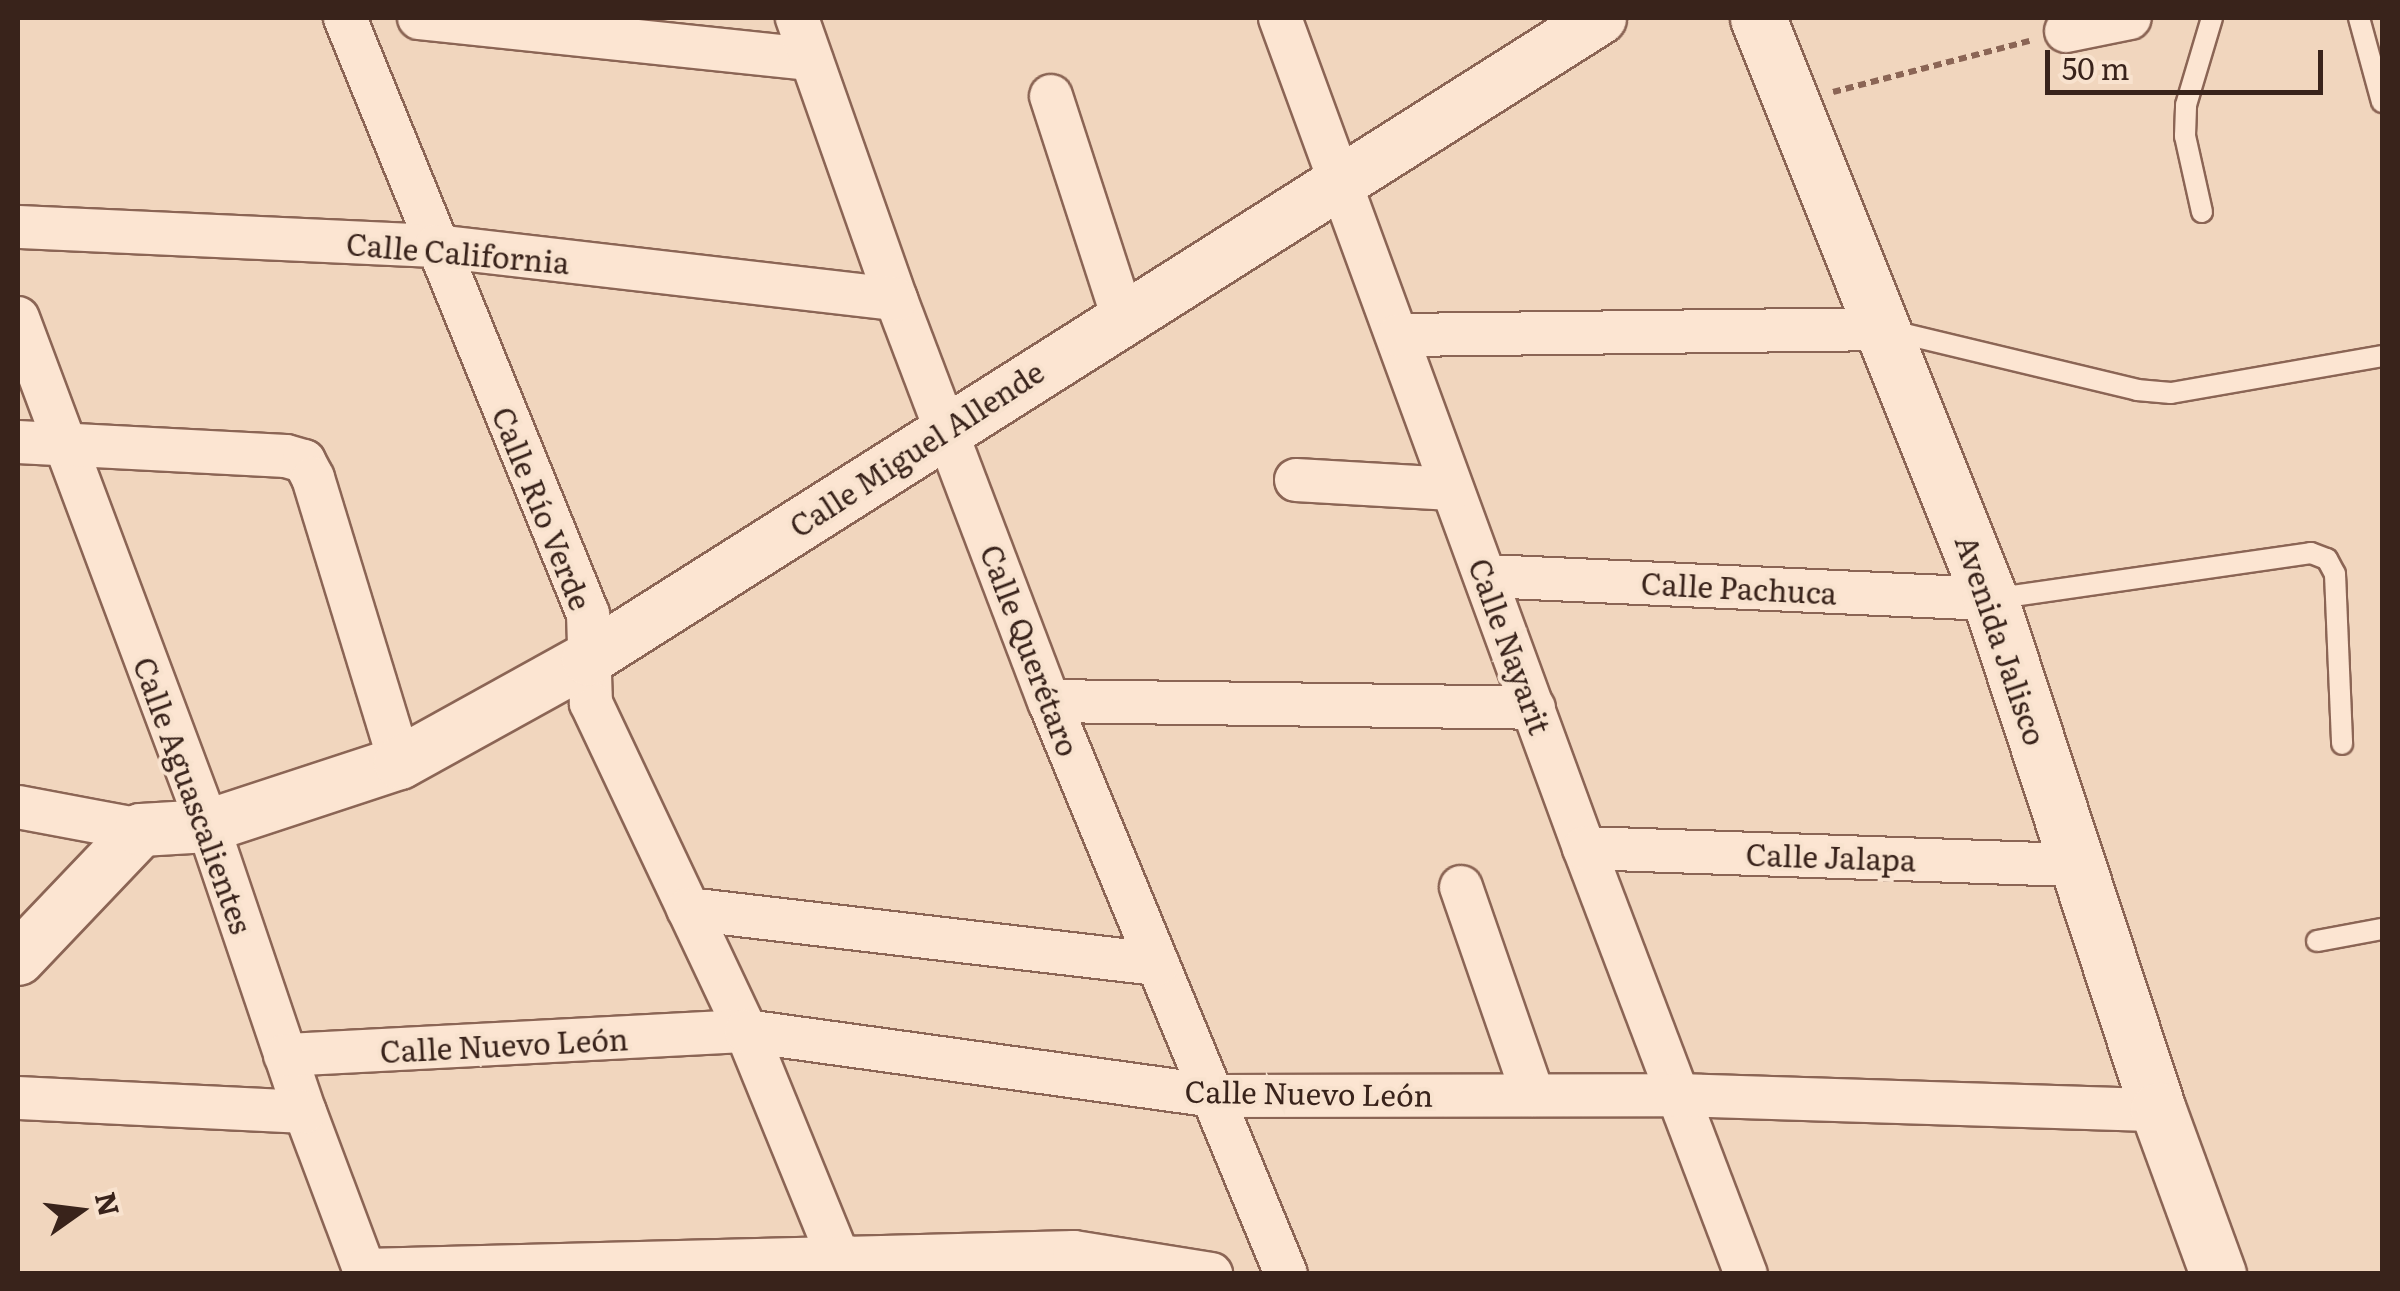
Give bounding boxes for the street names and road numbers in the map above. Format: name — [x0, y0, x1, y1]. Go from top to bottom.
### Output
street label: Calle California — [345, 224, 571, 280]
street label: Calle Miguel Allende — [782, 352, 1050, 544]
street label: Calle Río Verde — [486, 401, 600, 615]
street label: Avenida Jalisco — [1949, 530, 2055, 750]
street label: Calle Querétaro — [974, 539, 1088, 761]
street label: Calle Nayarit — [1463, 553, 1559, 739]
street label: Calle Pachuca — [1640, 564, 1838, 610]
street label: Calle Aguascalientes — [127, 652, 261, 938]
street label: Calle Jalapa — [1745, 835, 1917, 877]
street label: Calle Nuevo León — [379, 1020, 629, 1068]
street label: Calle Nuevo León — [1184, 1072, 1434, 1112]

